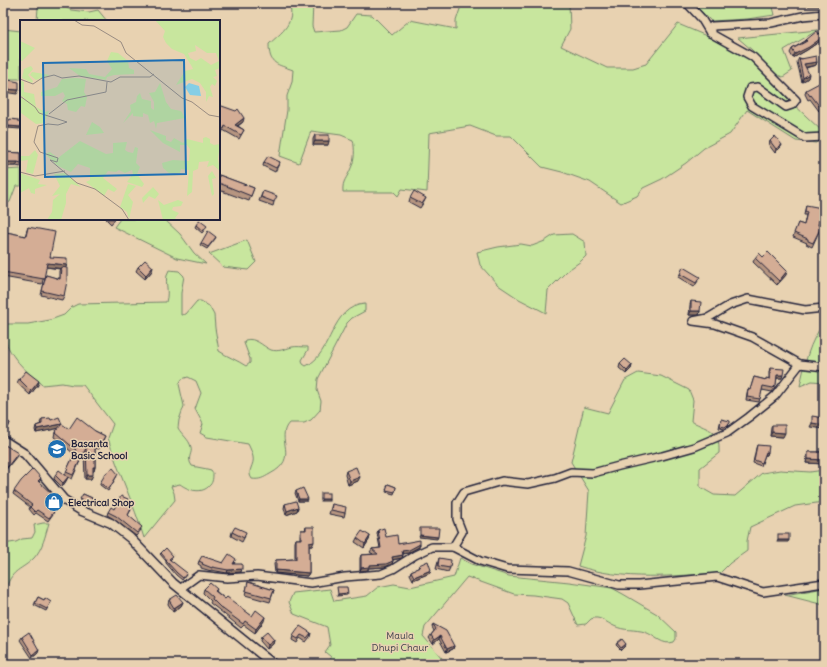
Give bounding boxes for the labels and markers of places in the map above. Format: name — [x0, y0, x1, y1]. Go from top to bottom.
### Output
place label: Basanta Basic School — [71, 437, 127, 462]
school or university icon: Basanta Basic School — [46, 438, 68, 460]
shop icon: Electrical Shop — [43, 491, 65, 513]
place label: Electrical Shop — [68, 496, 135, 509]

